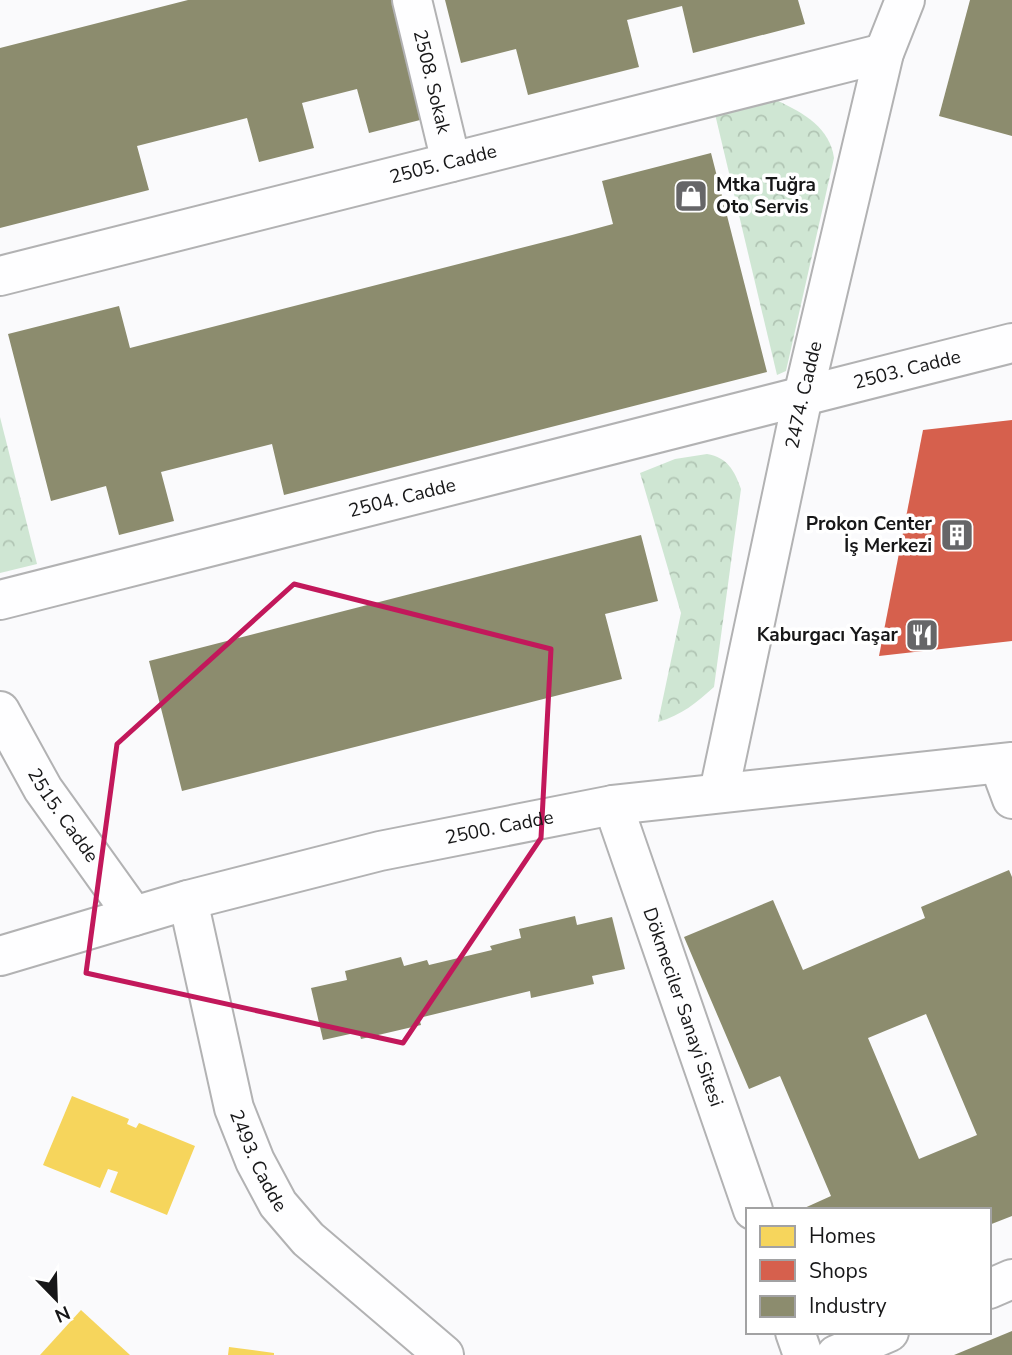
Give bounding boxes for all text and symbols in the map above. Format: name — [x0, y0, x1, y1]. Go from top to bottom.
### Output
street label: 2508. Sokak — [407, 27, 457, 137]
street label: 2505. Cadde — [387, 138, 499, 190]
place label: Mtka Tuğra Oto Servis — [716, 172, 816, 220]
shop icon: Mtka Tuğra Oto Servis — [672, 177, 710, 215]
street label: 2474. Cadde — [779, 338, 829, 451]
street label: 2503. Cadde — [851, 344, 964, 396]
street label: 2504. Cadde — [346, 472, 459, 524]
place label: Prokon Center İş Merkezi — [806, 511, 933, 559]
building icon: Prokon Center İş Merkezi — [938, 516, 976, 554]
restaurant icon: Kaburgacı Yaşar — [903, 616, 941, 654]
place label: Kaburgacı Yaşar — [757, 622, 899, 648]
street label: 2515. Cadde — [21, 764, 105, 868]
street label: 2500. Cadde — [443, 804, 556, 851]
street label: Dökmeciler Sanayi Sitesi — [636, 904, 729, 1110]
street label: 2493. Cadde — [223, 1106, 292, 1218]
legend — [746, 1208, 991, 1334]
text: Homes — [809, 1222, 876, 1250]
text: Shops — [809, 1257, 868, 1285]
north arrow — [21, 1264, 91, 1334]
text: Industry — [809, 1292, 887, 1320]
text: N — [51, 1299, 74, 1328]

